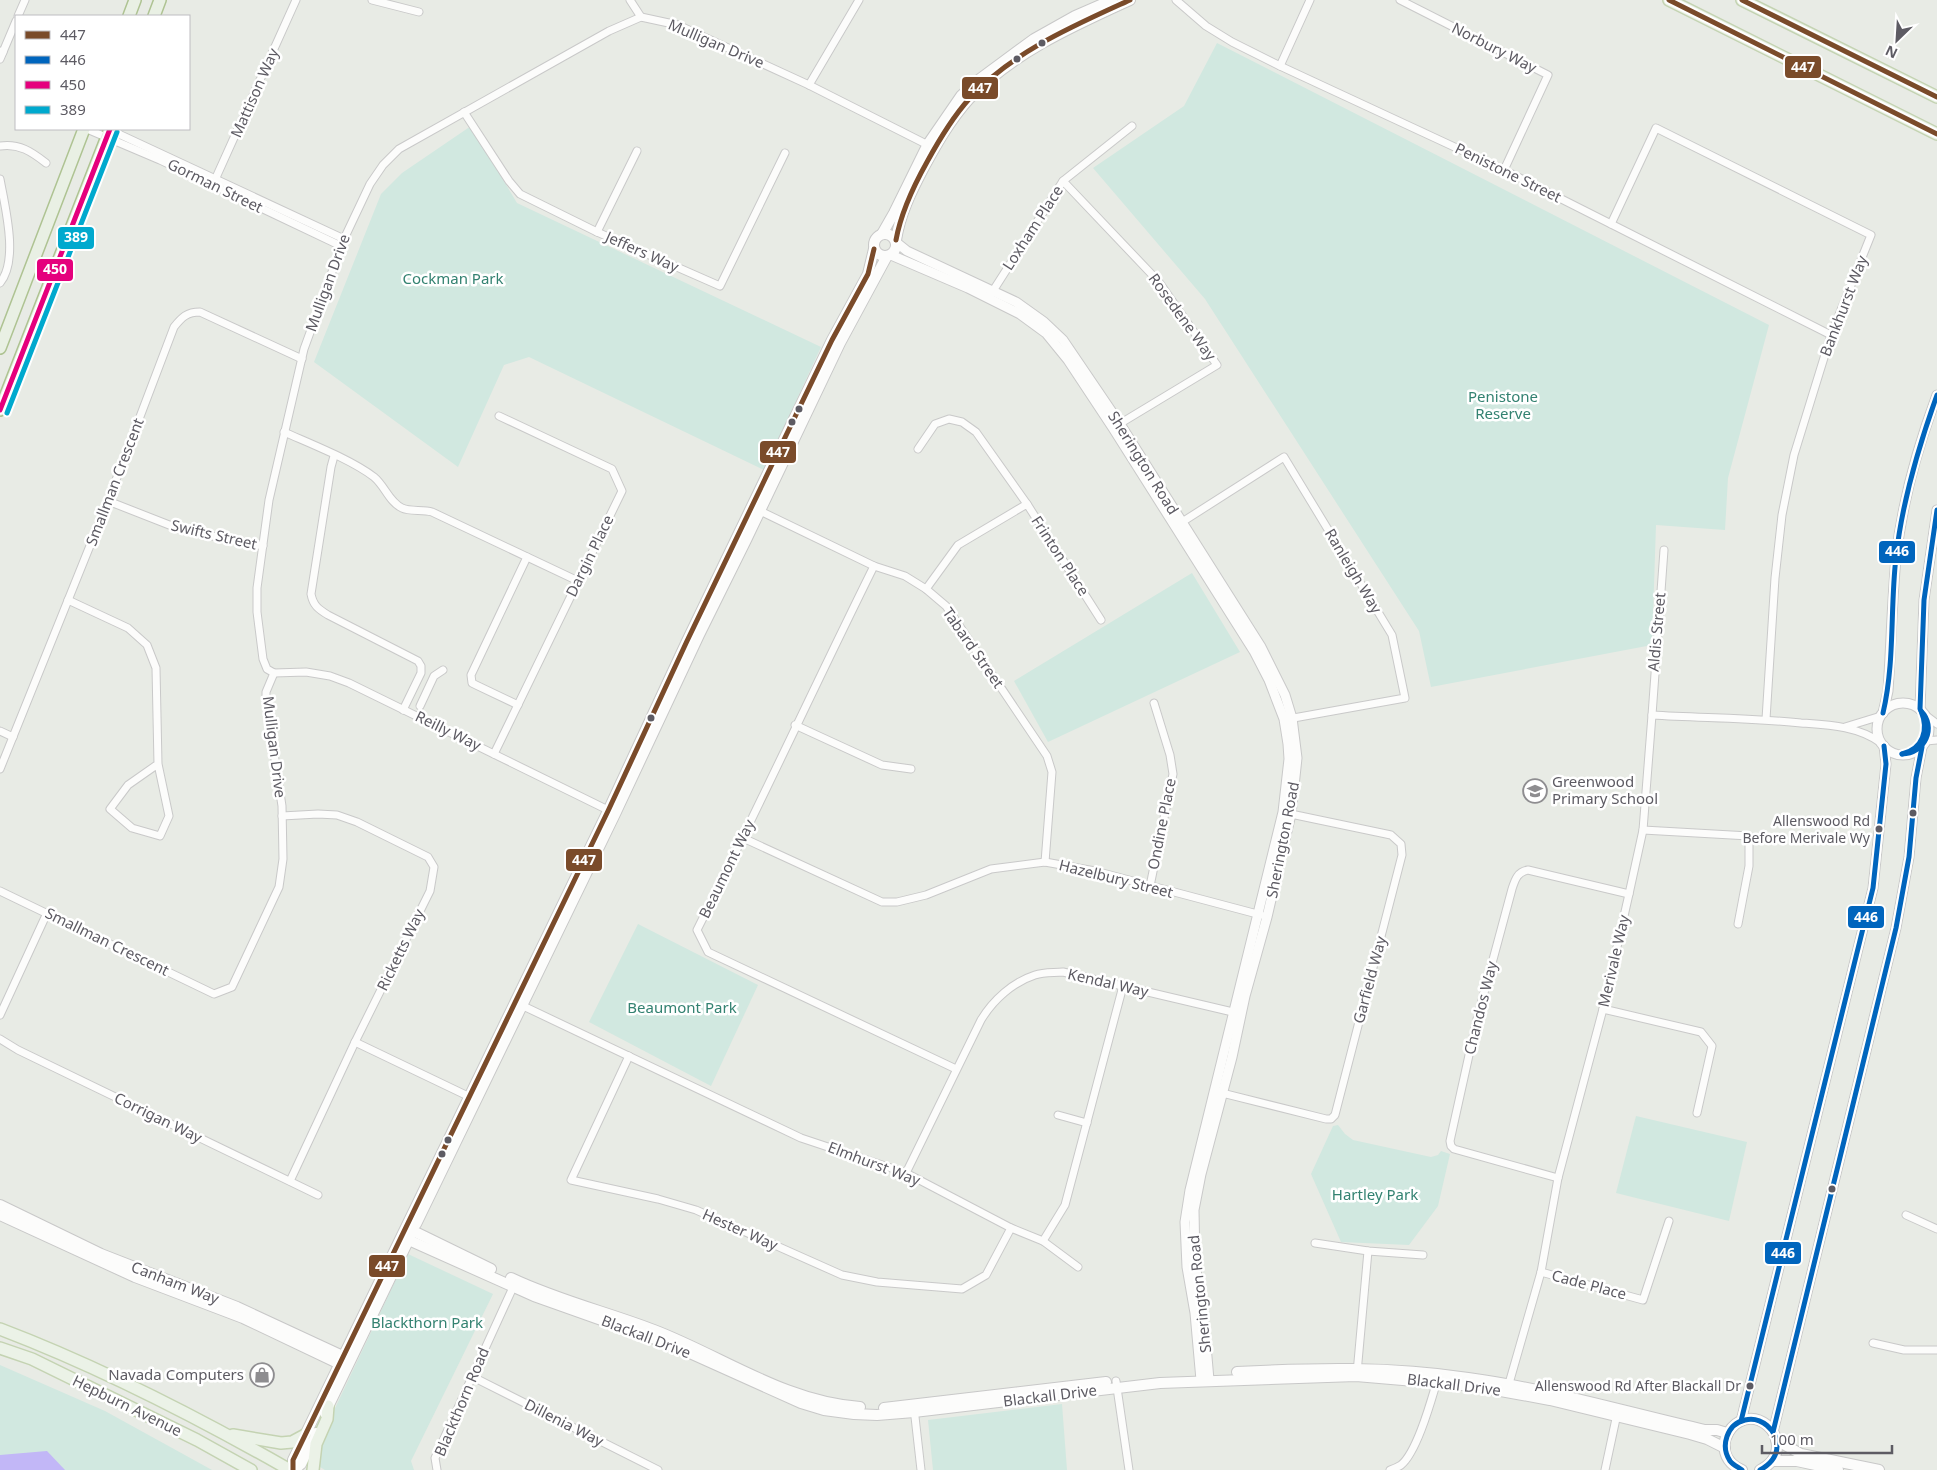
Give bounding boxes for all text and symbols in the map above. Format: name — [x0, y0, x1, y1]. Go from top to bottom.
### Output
street label: Mulligan Drive — [665, 14, 767, 72]
legend — [15, 15, 190, 130]
north arrow — [1872, 15, 1922, 65]
street label: Norbury Way — [1449, 17, 1541, 77]
text: 447 — [60, 24, 86, 44]
unlabelled marker — [1037, 38, 1047, 48]
text: N — [1882, 41, 1900, 63]
street label: Mattison Way — [225, 44, 283, 140]
text: 446 — [60, 49, 86, 69]
unlabelled marker — [1012, 54, 1022, 64]
line badge: 447 — [1784, 55, 1822, 79]
text: 447 — [1791, 57, 1815, 76]
text: 450 — [60, 74, 86, 94]
line badge: 447 — [961, 76, 999, 100]
text: 447 — [968, 78, 992, 97]
text: 389 — [60, 99, 86, 119]
street label: Penistone Street — [1452, 138, 1565, 207]
street label: Gorman Street — [164, 153, 267, 217]
street label: Loxham Place — [997, 181, 1067, 274]
street label: Jeffers Way — [601, 225, 683, 276]
line badge: 389 — [57, 226, 95, 250]
text: 389 — [64, 227, 88, 246]
street label: Mulligan Drive — [300, 231, 354, 334]
street label: Bankhurst Way — [1815, 252, 1872, 359]
line badge: 450 — [36, 258, 74, 282]
text: 450 — [43, 259, 67, 278]
park label: Cockman Park — [402, 268, 504, 288]
street label: Rosedene Way — [1144, 269, 1221, 364]
park label: Penistone Reserve — [1468, 386, 1538, 423]
unlabelled marker — [794, 404, 804, 414]
street label: Sherington Road — [1104, 407, 1184, 518]
street label: Smallman Crescent — [80, 414, 148, 548]
unlabelled marker — [787, 417, 797, 427]
line badge: 447 — [759, 440, 797, 464]
text: 447 — [766, 442, 790, 461]
street label: Dargin Place — [561, 511, 618, 600]
street label: Frinton Place — [1027, 512, 1094, 599]
street label: Swifts Street — [169, 514, 260, 554]
street label: Ranleigh Way — [1321, 524, 1387, 617]
line badge: 446 — [1878, 540, 1916, 564]
text: 446 — [1885, 541, 1909, 560]
street label: Aldis Street — [1643, 591, 1669, 672]
street label: Tabard Street — [939, 603, 1009, 692]
street label: Mulligan Drive — [259, 695, 291, 799]
street label: Reilly Way — [412, 706, 485, 755]
unlabelled marker — [646, 713, 656, 723]
place label: Greenwood Primary School — [1552, 771, 1658, 808]
street label: Ondine Place — [1142, 776, 1180, 871]
school or university icon: Greenwood Primary School — [1522, 778, 1548, 804]
street label: Sherington Road — [1261, 780, 1303, 900]
unlabelled marker — [1908, 808, 1918, 818]
place label: Allenswood Rd Before Merivale Wy — [1742, 811, 1871, 847]
street label: Beaumont Way — [694, 816, 759, 921]
marker: Allenswood Rd Before Merivale Wy — [1874, 824, 1884, 834]
line badge: 447 — [565, 848, 603, 872]
text: 447 — [572, 850, 596, 869]
street label: Hazelbury Street — [1057, 854, 1176, 902]
street label: Smallman Crescent — [42, 902, 173, 980]
street label: Ricketts Way — [372, 905, 429, 994]
line badge: 446 — [1847, 905, 1885, 929]
text: 446 — [1854, 907, 1878, 926]
street label: Merivale Way — [1593, 912, 1633, 1009]
street label: Garfield Way — [1348, 933, 1390, 1026]
street label: Chandos Way — [1459, 959, 1501, 1057]
street label: Kendal Way — [1066, 963, 1151, 1001]
park label: Beaumont Park — [627, 997, 737, 1017]
street label: Corrigan Way — [111, 1087, 206, 1147]
unlabelled marker — [443, 1135, 453, 1145]
street label: Elmhurst Way — [825, 1136, 924, 1190]
unlabelled marker — [437, 1149, 447, 1159]
park label: Hartley Park — [1332, 1184, 1418, 1204]
unlabelled marker — [1827, 1184, 1837, 1194]
street label: Hester Way — [700, 1204, 782, 1255]
street label: Sherington Road — [1183, 1234, 1215, 1354]
line badge: 446 — [1764, 1241, 1802, 1265]
text: 446 — [1771, 1243, 1795, 1262]
line badge: 447 — [368, 1254, 406, 1278]
street label: Canham Way — [129, 1256, 222, 1308]
text: 447 — [375, 1256, 399, 1275]
street label: Cade Place — [1550, 1264, 1629, 1304]
street label: Blackall Drive — [599, 1310, 694, 1362]
park label: Blackthorn Park — [371, 1312, 483, 1332]
street label: Blackthorn Road — [429, 1344, 493, 1459]
shop icon: Navada Computers — [249, 1362, 275, 1388]
place label: Navada Computers — [108, 1364, 244, 1384]
street label: Blackall Drive — [1406, 1368, 1502, 1400]
street label: Hepburn Avenue — [69, 1370, 185, 1440]
place label: Allenswood Rd After Blackall Dr — [1535, 1376, 1741, 1395]
street label: Blackall Drive — [1002, 1379, 1098, 1411]
marker: Allenswood Rd After Blackall Dr — [1745, 1381, 1755, 1391]
street label: Dillenia Way — [522, 1394, 608, 1451]
scale bar — [1762, 1422, 1892, 1454]
text: 100 m — [1770, 1429, 1814, 1449]

